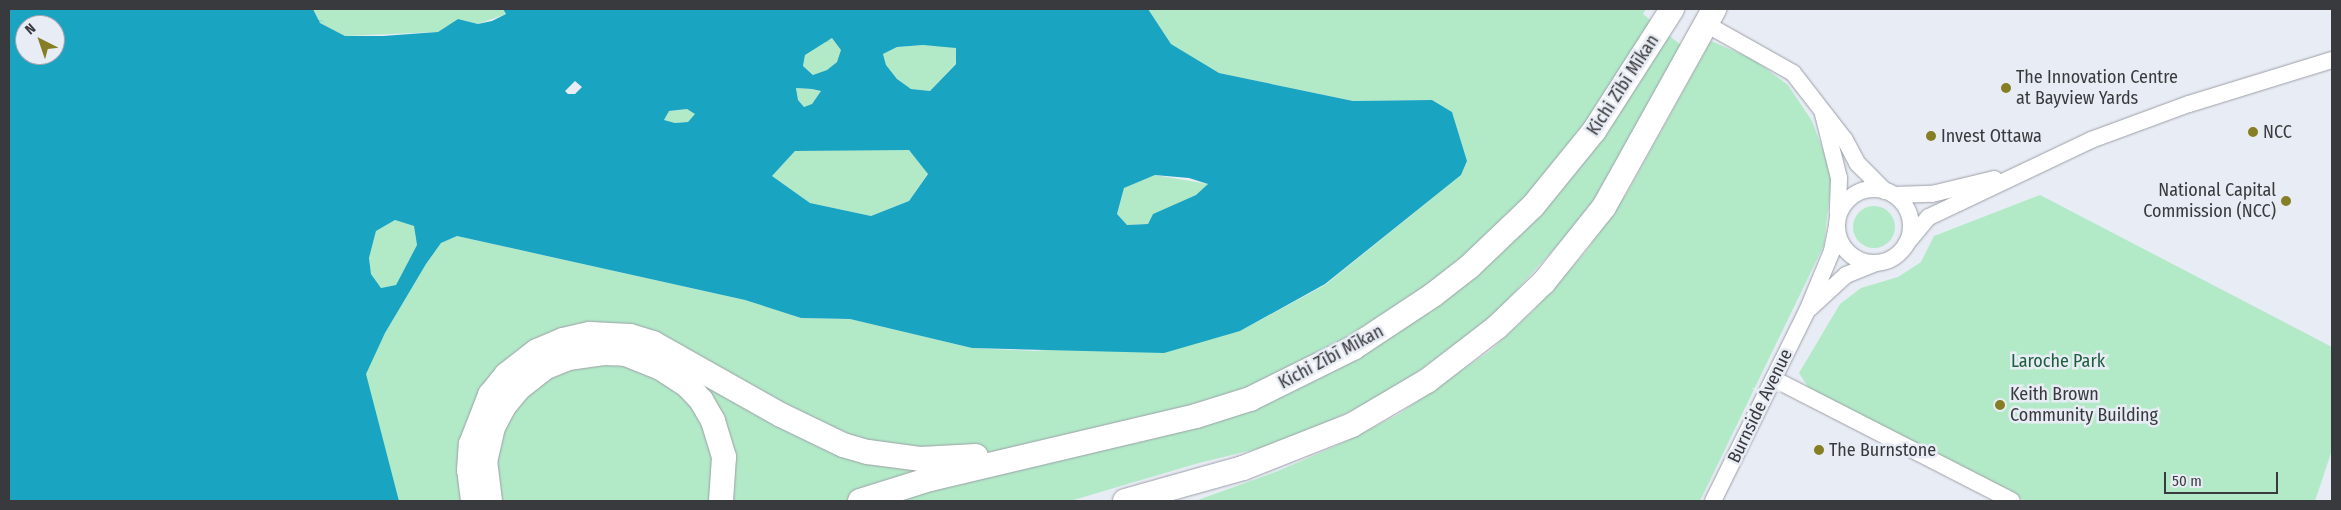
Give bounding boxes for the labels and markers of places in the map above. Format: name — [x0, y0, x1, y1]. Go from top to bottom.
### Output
place label: The Innovation Centre at Bayview Yards — [2016, 67, 2178, 110]
marker: The Innovation Centre at Bayview Yards — [2000, 82, 2012, 94]
place label: NCC — [2263, 121, 2292, 143]
place label: Invest Ottawa — [1941, 125, 2042, 147]
marker: NCC — [2247, 126, 2259, 138]
marker: Invest Ottawa — [1925, 130, 1937, 142]
place label: National Capital Commission (NCC) — [2143, 180, 2276, 222]
marker: National Capital Commission (NCC) — [2280, 195, 2292, 207]
place label: Keith Brown Community Building — [2010, 384, 2158, 426]
marker: Keith Brown Community Building — [1994, 399, 2006, 411]
place label: The Burnstone — [1829, 439, 1936, 461]
marker: The Burnstone — [1813, 444, 1825, 456]

